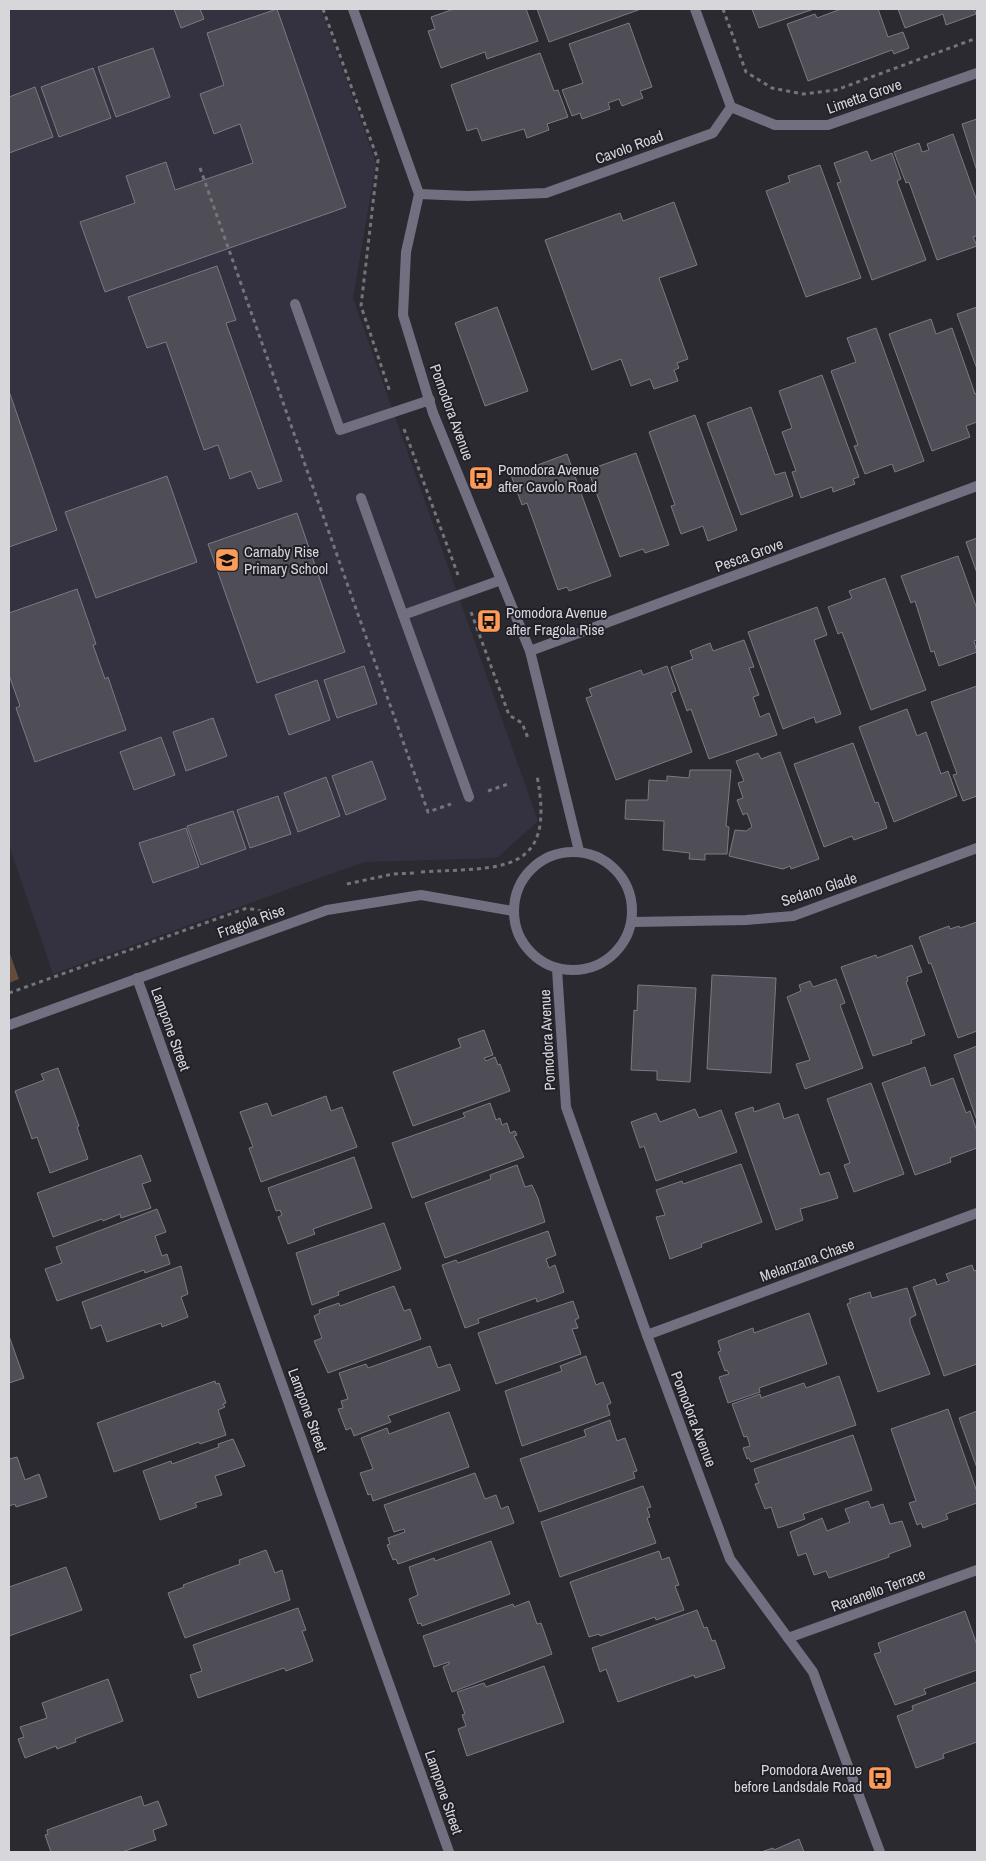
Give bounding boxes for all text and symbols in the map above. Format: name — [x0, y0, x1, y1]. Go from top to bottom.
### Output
street label: Limetta Grove — [824, 73, 904, 119]
street label: Cavolo Road — [592, 125, 666, 169]
street label: Pomodora Avenue — [425, 361, 479, 463]
place label: Pomodora Avenue after Cavolo Road — [498, 459, 599, 497]
bus stop icon: Pomodora Avenue after Cavolo Road — [468, 465, 494, 491]
street label: Pesca Grove — [712, 533, 786, 577]
place label: Carnaby Rise Primary School — [244, 541, 328, 579]
school or university icon: Carnaby Rise Primary School — [214, 547, 240, 573]
place label: Pomodora Avenue after Fragola Rise — [506, 602, 607, 640]
bus stop icon: Pomodora Avenue after Fragola Rise — [476, 608, 502, 634]
street label: Sedano Glade — [778, 867, 860, 911]
street label: Fragola Rise — [214, 899, 288, 943]
street label: Lampone Street — [146, 984, 196, 1074]
street label: Pomodora Avenue — [534, 989, 560, 1091]
street label: Melanzana Chase — [757, 1233, 857, 1287]
street label: Lampone Street — [283, 1365, 333, 1455]
street label: Pomodora Avenue — [666, 1368, 722, 1470]
street label: Ravanello Terrace — [828, 1563, 928, 1617]
street label: Lampone Street — [420, 1747, 468, 1837]
place label: Pomodora Avenue before Landsdale Road — [734, 1759, 862, 1797]
bus stop icon: Pomodora Avenue before Landsdale Road — [867, 1765, 893, 1791]

